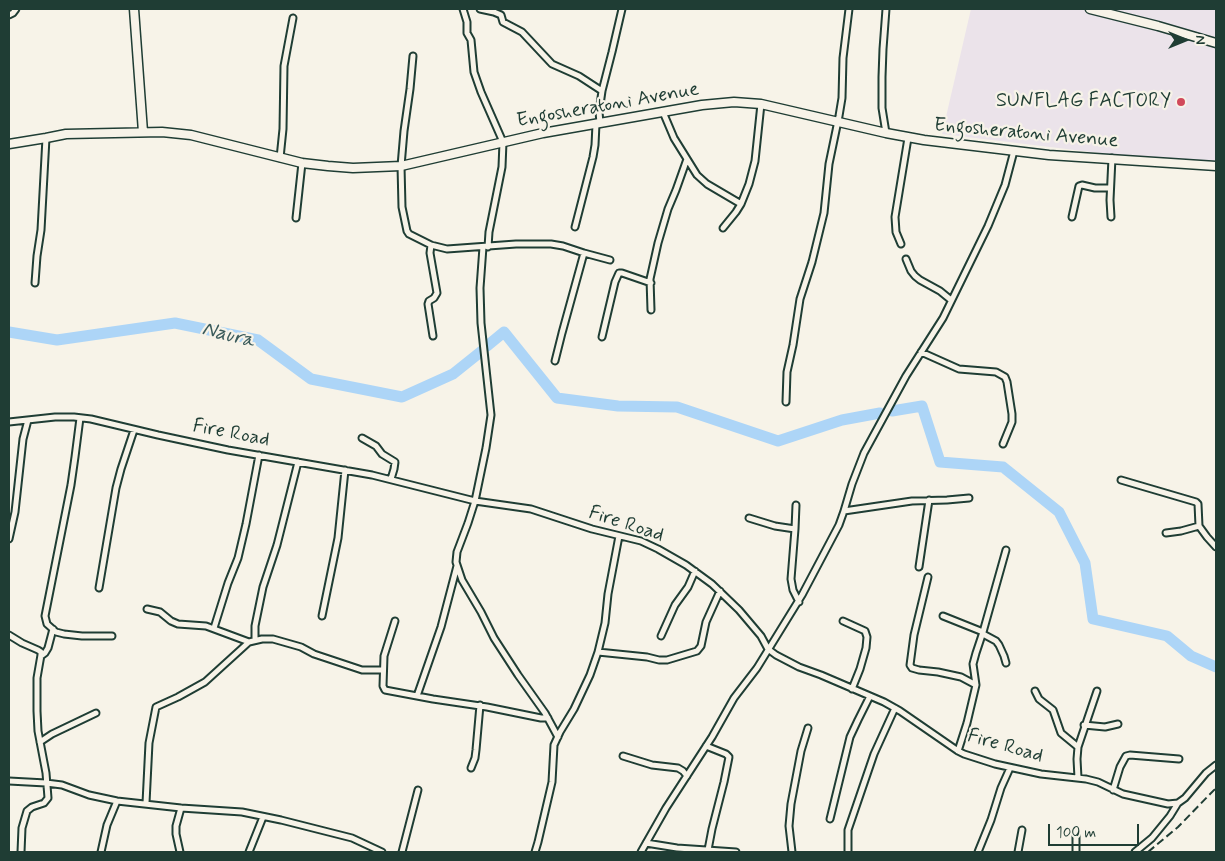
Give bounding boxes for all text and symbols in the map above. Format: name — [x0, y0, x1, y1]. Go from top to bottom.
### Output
north arrow — [1160, 15, 1210, 65]
text: N — [1191, 35, 1209, 45]
street label: Engosheratoni Avenue — [515, 78, 701, 134]
place label: SUNFLAG FACTORY — [996, 90, 1171, 114]
marker: SUNFLAG FACTORY — [1175, 96, 1187, 108]
street label: Engosheratoni Avenue — [933, 114, 1119, 154]
water label: Naura — [199, 317, 257, 355]
street label: Fire Road — [191, 415, 271, 453]
street label: Fire Road — [585, 502, 667, 548]
street label: Fire Road — [964, 725, 1046, 769]
scale bar — [1050, 814, 1141, 846]
text: 100 m — [1056, 823, 1096, 843]

